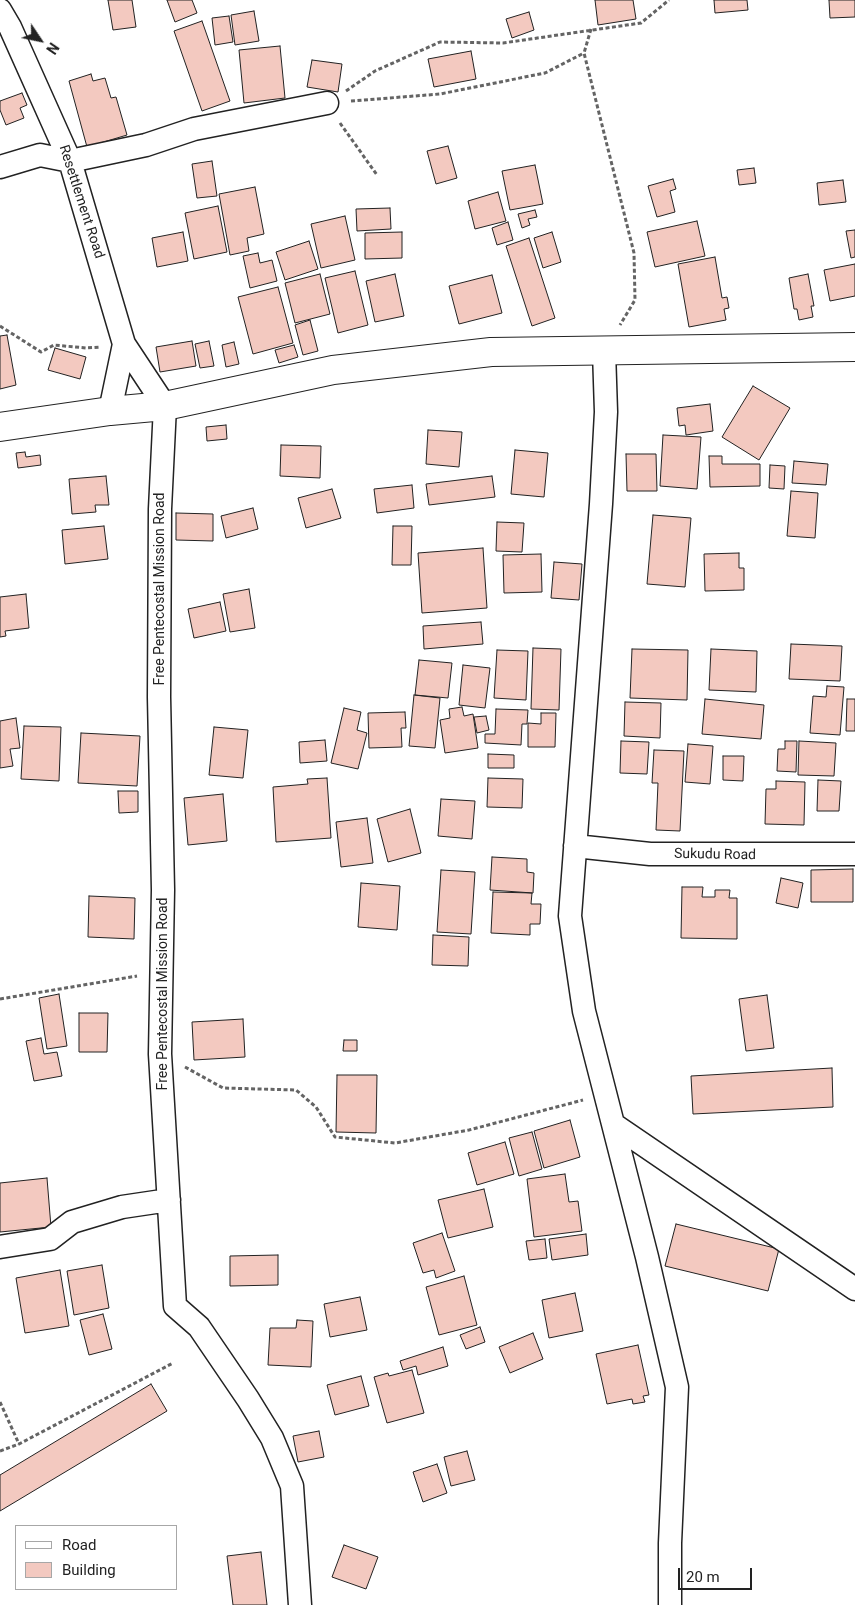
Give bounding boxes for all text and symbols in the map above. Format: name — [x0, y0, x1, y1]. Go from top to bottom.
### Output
north arrow — [15, 15, 65, 65]
text: N — [43, 40, 62, 57]
street label: Resettlement Road — [55, 143, 107, 261]
street label: Free Pentecostal Mission Road — [152, 493, 168, 685]
street label: Sukudu Road — [674, 846, 756, 864]
street label: Free Pentecostal Mission Road — [155, 898, 171, 1090]
legend — [15, 1525, 178, 1590]
text: Road — [62, 1536, 96, 1554]
scale bar — [680, 1558, 754, 1590]
text: Building — [62, 1561, 116, 1579]
text: 20 m — [686, 1568, 720, 1586]

